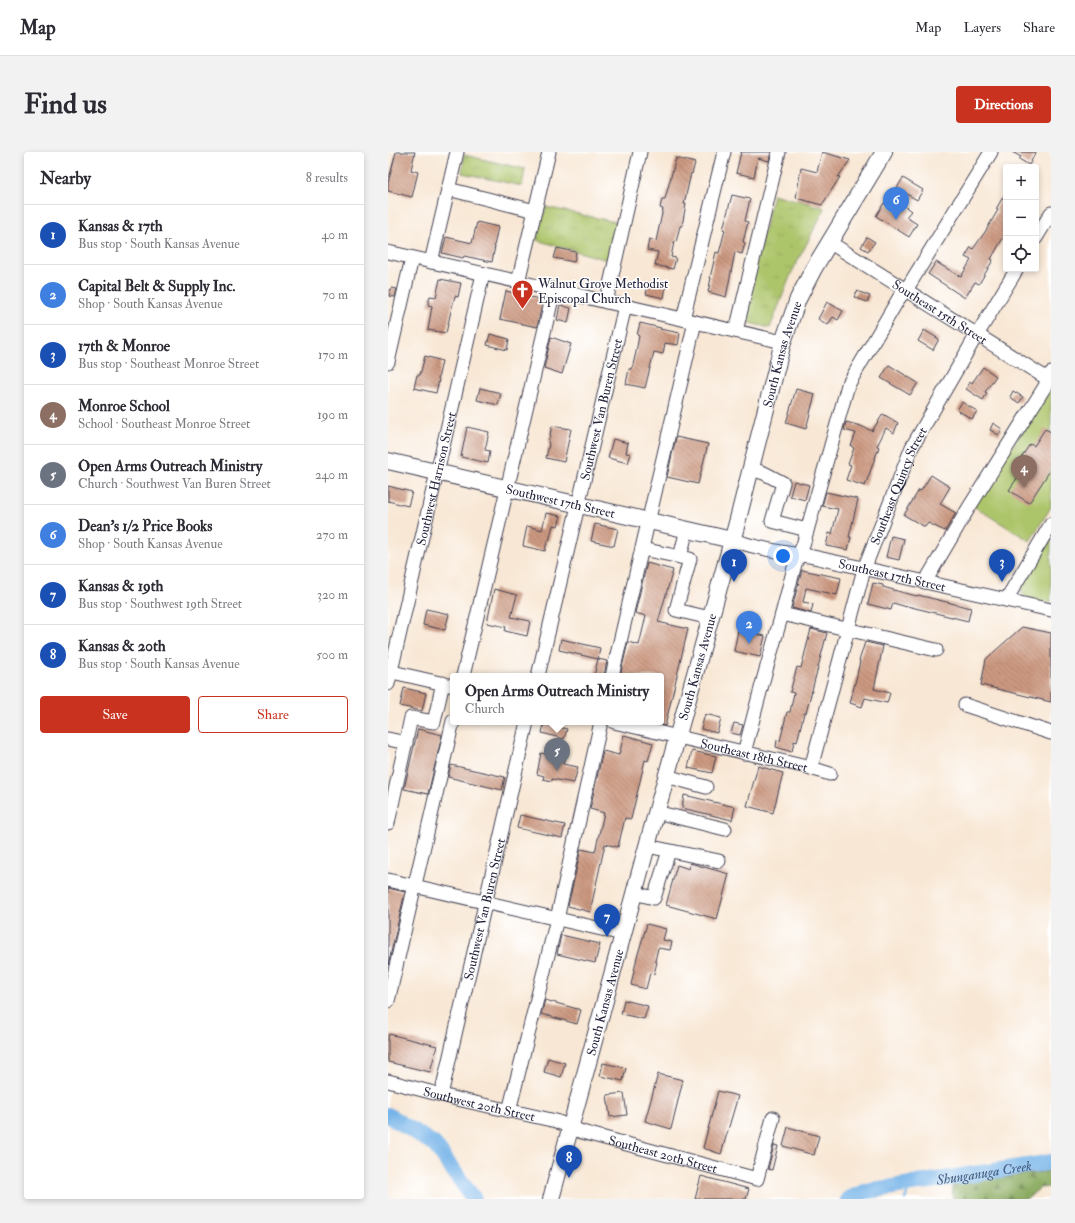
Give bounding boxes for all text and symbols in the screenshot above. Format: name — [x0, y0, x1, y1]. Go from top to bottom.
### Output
text: Map — [20, 16, 56, 40]
text: Map — [915, 19, 941, 36]
text: Layers — [963, 19, 1001, 36]
text: Share — [1023, 19, 1055, 36]
button: Directions — [956, 86, 1051, 123]
text: Find us — [24, 87, 107, 122]
map controls — [1003, 164, 1039, 272]
button: + — [1003, 164, 1039, 200]
text: Nearby — [40, 168, 91, 189]
text: 8 results — [306, 170, 348, 186]
pin: 6 — [883, 187, 909, 220]
button: − — [1003, 200, 1039, 236]
text: Kansas & 17th — [78, 217, 163, 236]
text: 1 — [51, 227, 55, 243]
text: 40 m — [322, 227, 348, 243]
text: Bus stop · South Kansas Avenue — [78, 236, 240, 252]
button: locate — [1003, 236, 1039, 272]
place label: Walnut Grove Methodist Episcopal Church — [537, 276, 668, 308]
text: Capital Belt & Supply Inc. — [78, 277, 235, 296]
church icon: Walnut Grove Methodist Episcopal Church — [510, 277, 536, 310]
street label: Southeast 15th Street — [889, 277, 990, 348]
text: 2 — [50, 287, 56, 303]
text: 70 m — [323, 287, 348, 303]
text: Shop · South Kansas Avenue — [78, 296, 223, 312]
street label: South Kansas Avenue — [760, 299, 806, 409]
text: 17th & Monroe — [78, 337, 170, 356]
street label: Southwest Van Buren Street — [577, 337, 626, 482]
text: 3 — [51, 347, 56, 363]
text: 170 m — [318, 347, 348, 363]
text: Bus stop · Southeast Monroe Street — [78, 356, 259, 372]
text: Monroe School — [78, 397, 170, 416]
text: 4 — [49, 407, 57, 423]
text: 190 m — [317, 407, 348, 423]
street label: Southwest Harrison Street — [413, 410, 460, 547]
text: School · Southeast Monroe Street — [78, 416, 250, 432]
street label: Southeast Quincy Street — [867, 424, 931, 547]
pin: 4 — [1011, 455, 1037, 488]
text: Open Arms Outreach Ministry — [78, 457, 262, 476]
text: 5 — [50, 467, 56, 483]
text: 240 m — [315, 467, 348, 483]
text: Church · Southwest Van Buren Street — [78, 476, 271, 492]
street label: Southwest 17th Street — [504, 481, 616, 522]
text: Dean's 1/2 Price Books — [78, 517, 212, 536]
text: 6 — [50, 527, 56, 543]
text: 270 m — [316, 527, 348, 543]
text: Shop · South Kansas Avenue — [78, 536, 223, 552]
your location — [773, 546, 793, 566]
pin: 1 — [721, 549, 747, 582]
pin: 3 — [989, 549, 1015, 582]
street label: Southeast 17th Street — [837, 556, 947, 595]
text: Kansas & 19th — [78, 577, 163, 596]
text: 7 — [50, 587, 56, 603]
text: 320 m — [317, 587, 348, 603]
text: Bus stop · Southwest 19th Street — [78, 596, 242, 612]
street label: South Kansas Avenue — [675, 611, 721, 722]
pin: 2 — [736, 611, 762, 644]
text: Kansas & 20th — [78, 637, 166, 656]
text: 8 — [50, 647, 56, 663]
text: 500 m — [316, 647, 348, 663]
text: Bus stop · South Kansas Avenue — [78, 656, 240, 672]
popup — [450, 673, 664, 725]
text: Open Arms Outreach Ministry — [465, 682, 649, 701]
button: Save — [40, 696, 190, 733]
button: Share — [198, 696, 348, 733]
text: Church — [465, 701, 505, 717]
street label: Southeast 18th Street — [699, 735, 809, 776]
pin: 5 — [544, 738, 570, 771]
street label: Southwest Van Buren Street — [461, 837, 509, 982]
pin: 7 — [594, 904, 620, 937]
street label: South Kansas Avenue — [583, 947, 628, 1058]
street label: Southwest 20th Street — [421, 1084, 536, 1125]
street label: Southeast 20th Street — [607, 1133, 719, 1177]
pin: 8 — [556, 1145, 582, 1178]
water label: Shunganuga Creek — [934, 1157, 1033, 1189]

